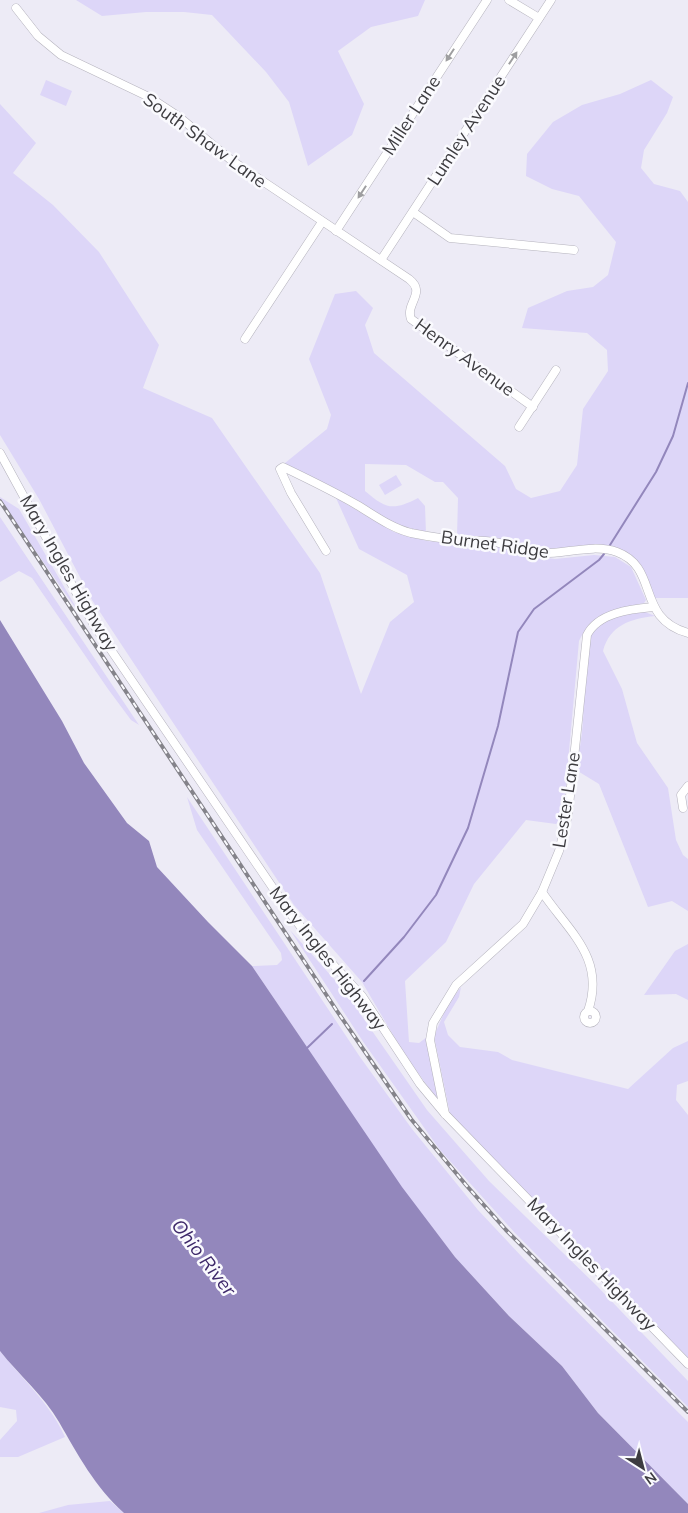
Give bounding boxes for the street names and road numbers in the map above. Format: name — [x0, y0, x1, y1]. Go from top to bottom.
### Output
street label: Miller Lane — [377, 71, 445, 159]
street label: Lumley Avenue — [422, 71, 510, 189]
street label: South Shaw Lane — [139, 87, 271, 193]
street label: Henry Avenue — [410, 313, 520, 401]
street label: Mary Ingles Highway — [15, 491, 123, 656]
street label: Burnet Ridge — [440, 525, 550, 563]
street label: Lester Lane — [547, 751, 585, 849]
street label: Mary Ingles Highway — [265, 881, 392, 1035]
street label: Mary Ingles Highway — [522, 1193, 662, 1336]

